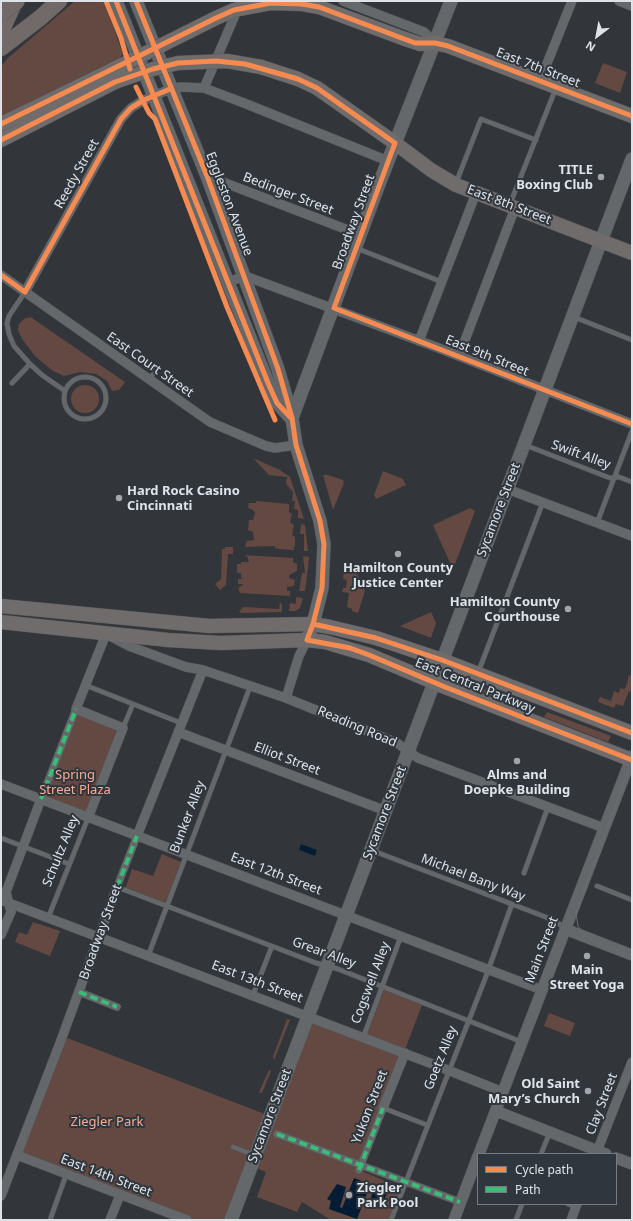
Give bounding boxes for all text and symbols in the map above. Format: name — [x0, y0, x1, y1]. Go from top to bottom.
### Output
north arrow — [577, 16, 617, 56]
text: N — [583, 38, 598, 55]
street label: East 7th Street — [494, 45, 582, 91]
street label: Reedy Street — [52, 137, 102, 211]
street label: Eggleston Avenue — [202, 150, 256, 258]
place label: TITLE Boxing Club — [516, 162, 593, 193]
street label: Bedinger Street — [241, 170, 335, 218]
street label: Broadway Street — [329, 172, 379, 272]
marker: TITLE Boxing Club — [596, 172, 606, 182]
street label: East 8th Street — [465, 182, 553, 228]
street label: East Court Street — [103, 329, 197, 401]
street label: East 9th Street — [443, 332, 531, 380]
street label: Swift Alley — [549, 437, 613, 473]
street label: Sycamore Street — [474, 461, 524, 559]
place label: Hard Rock Casino Cincinnati — [127, 483, 240, 514]
marker: Hard Rock Casino Cincinnati — [114, 493, 124, 503]
marker: Hamilton County Justice Center — [393, 549, 403, 559]
place label: Hamilton County Justice Center — [343, 560, 453, 591]
place label: Hamilton County Courthouse — [450, 594, 560, 625]
marker: Hamilton County Courthouse — [563, 604, 573, 614]
street label: East Central Parkway — [413, 655, 537, 717]
street label: Reading Road — [315, 703, 399, 751]
street label: Elliot Street — [252, 739, 322, 779]
marker: Alms and Doepke Building — [512, 756, 522, 766]
street label: Sycamore Street — [360, 764, 410, 862]
park label: Spring Street Plaza — [39, 767, 111, 798]
place label: Alms and Doepke Building — [464, 767, 570, 798]
street label: Bunker Alley — [167, 779, 209, 855]
street label: Schultz Alley — [40, 813, 82, 889]
street label: East 12th Street — [228, 849, 324, 899]
street label: Michael Bany Way — [419, 851, 527, 905]
street label: Broadway Street — [76, 882, 126, 982]
street label: Main Street — [522, 914, 562, 986]
street label: Grear Alley — [290, 934, 358, 972]
street label: Cogswell Alley — [348, 940, 394, 1026]
marker: Main Street Yoga — [582, 951, 592, 961]
street label: East 13th Street — [209, 957, 305, 1007]
place label: Main Street Yoga — [550, 962, 624, 993]
street label: Goetz Alley — [421, 1024, 461, 1092]
street label: Sycamore Street — [245, 1067, 295, 1165]
street label: Yukon Street — [349, 1068, 391, 1146]
street label: Clay Street — [583, 1071, 621, 1137]
place label: Old Saint Mary’s Church — [488, 1076, 580, 1107]
marker: Old Saint Mary’s Church — [583, 1086, 593, 1096]
park label: Ziegler Park — [70, 1114, 144, 1130]
street label: East 14th Street — [58, 1151, 154, 1201]
legend — [477, 1153, 617, 1205]
text: Cycle path — [515, 1161, 573, 1178]
place label: Ziegler Park Pool — [357, 1180, 418, 1211]
text: Path — [515, 1181, 541, 1198]
marker: Ziegler Park Pool — [344, 1190, 354, 1200]

